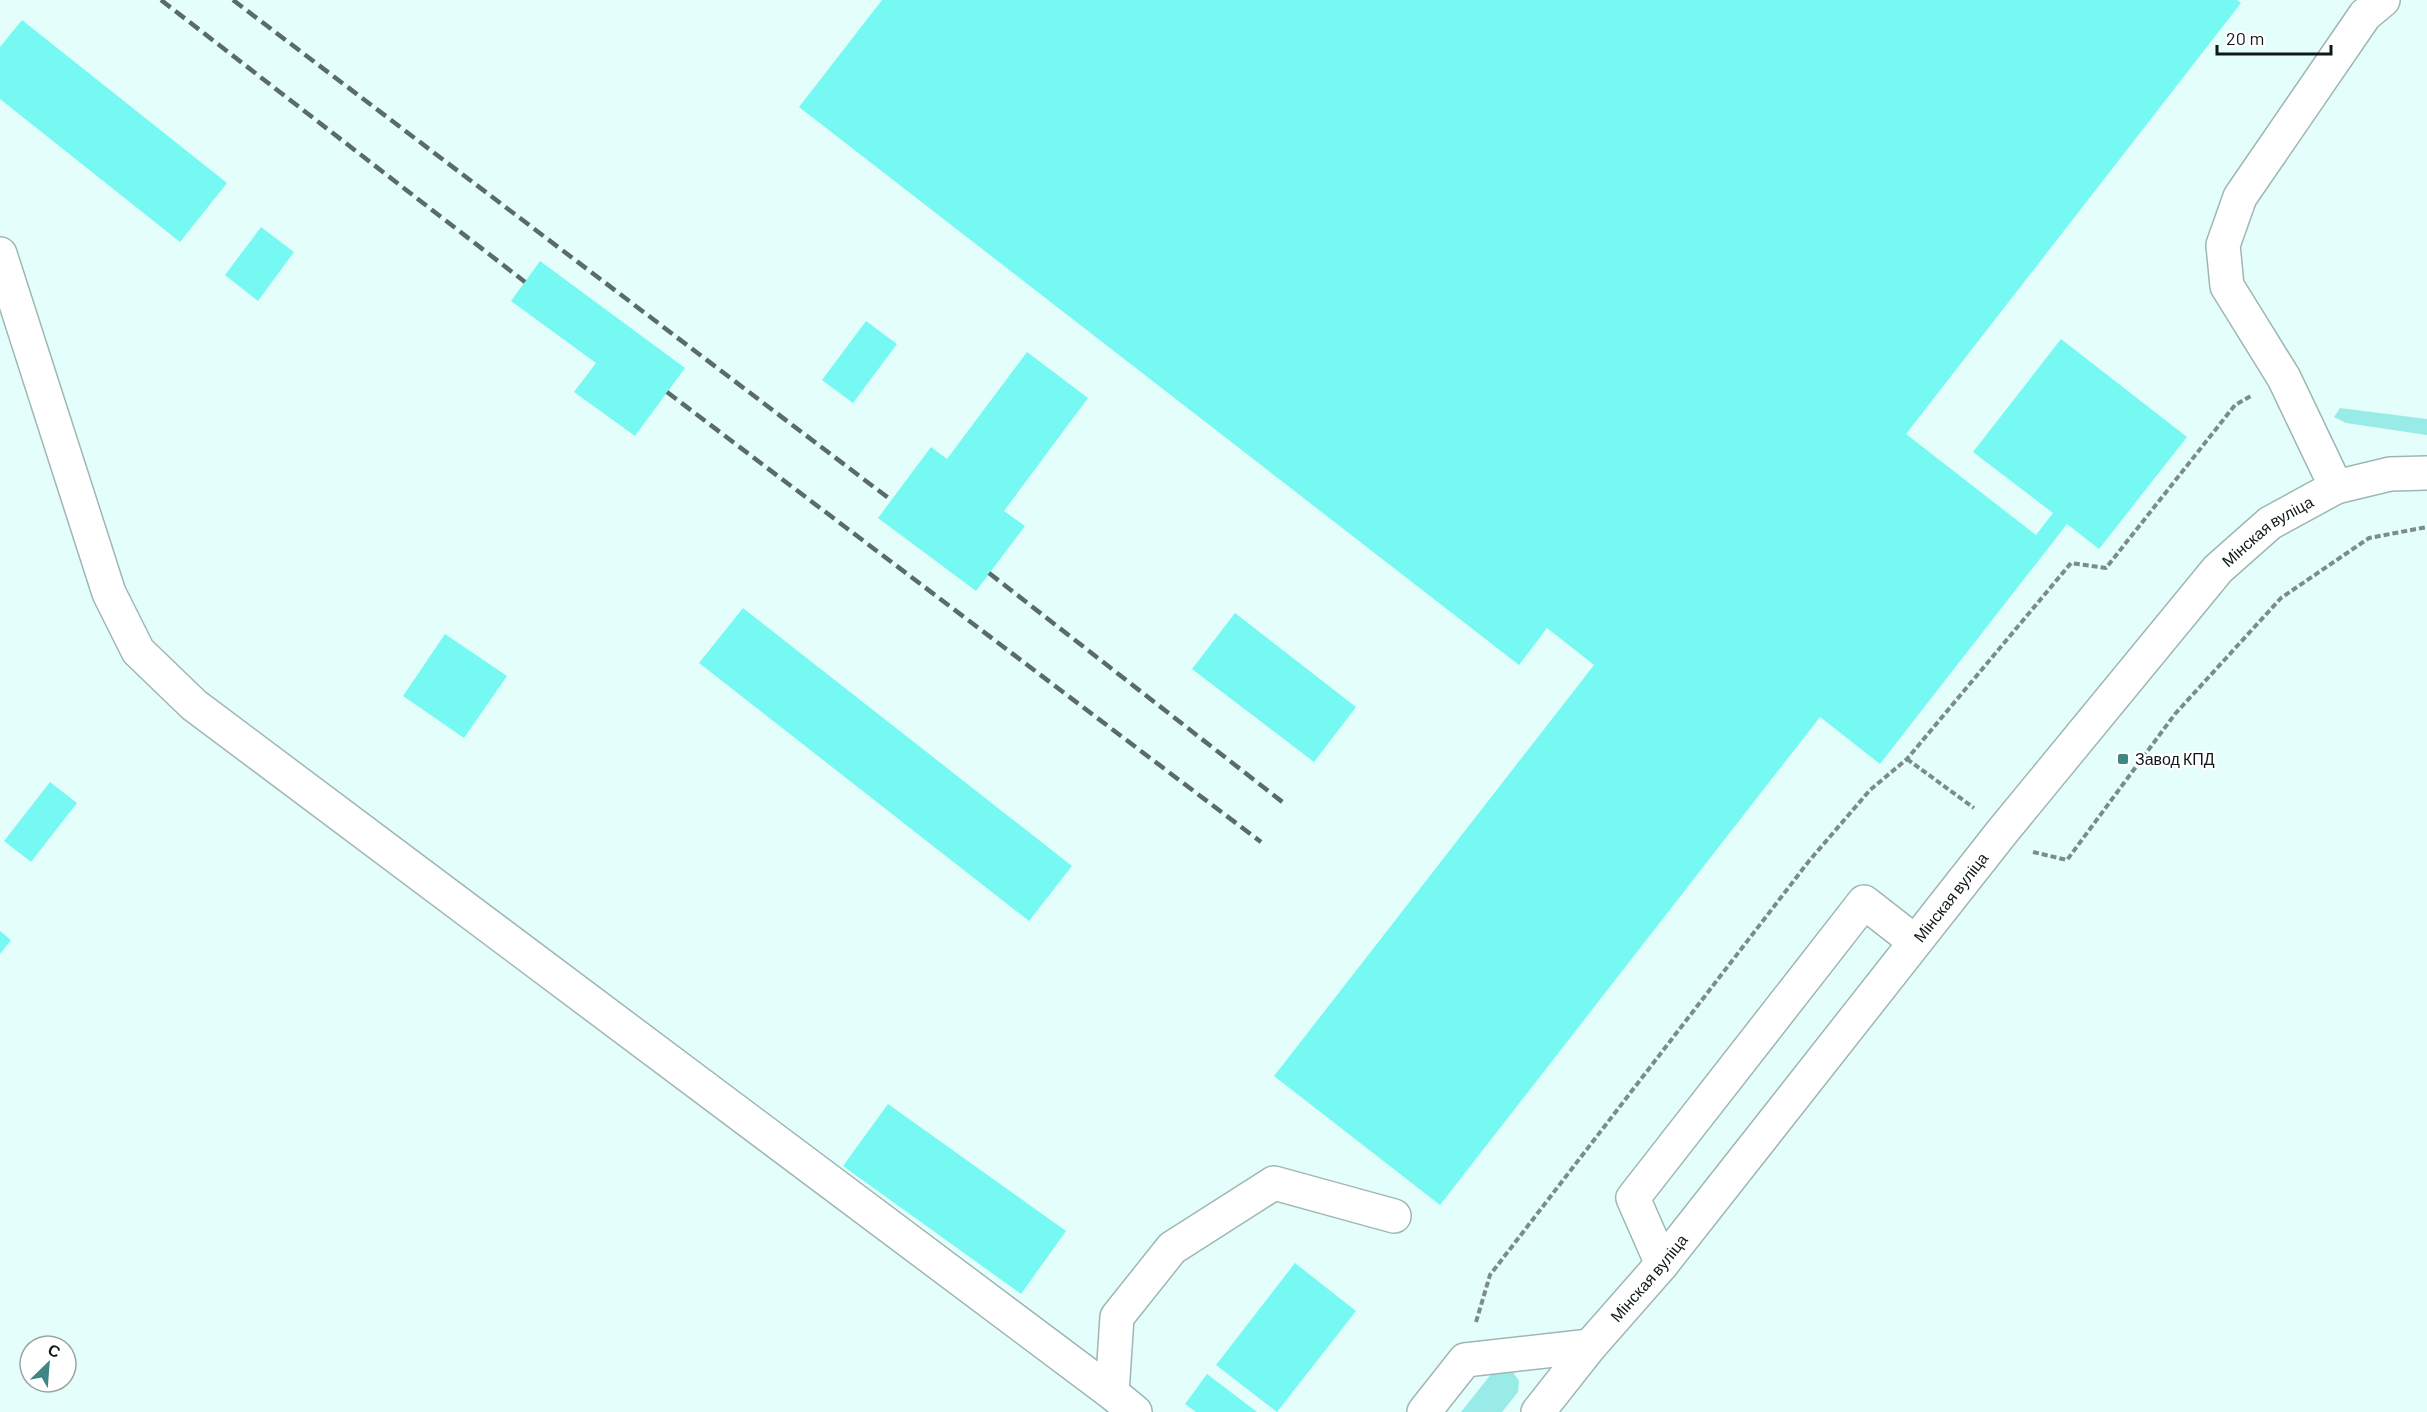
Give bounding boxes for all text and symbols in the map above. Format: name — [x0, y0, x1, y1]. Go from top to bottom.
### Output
scale bar — [2217, 18, 2331, 56]
text: 20 m — [2226, 27, 2264, 49]
street label: Мінская вуліца — [2218, 491, 2316, 570]
place label: Завод КПД — [2135, 749, 2215, 768]
marker: Завод КПД — [2116, 752, 2130, 766]
street label: Мінская вуліца — [1909, 848, 1991, 945]
street label: Мінская вуліца — [1606, 1230, 1691, 1325]
north arrow — [18, 1334, 78, 1394]
text: С — [45, 1339, 64, 1361]

